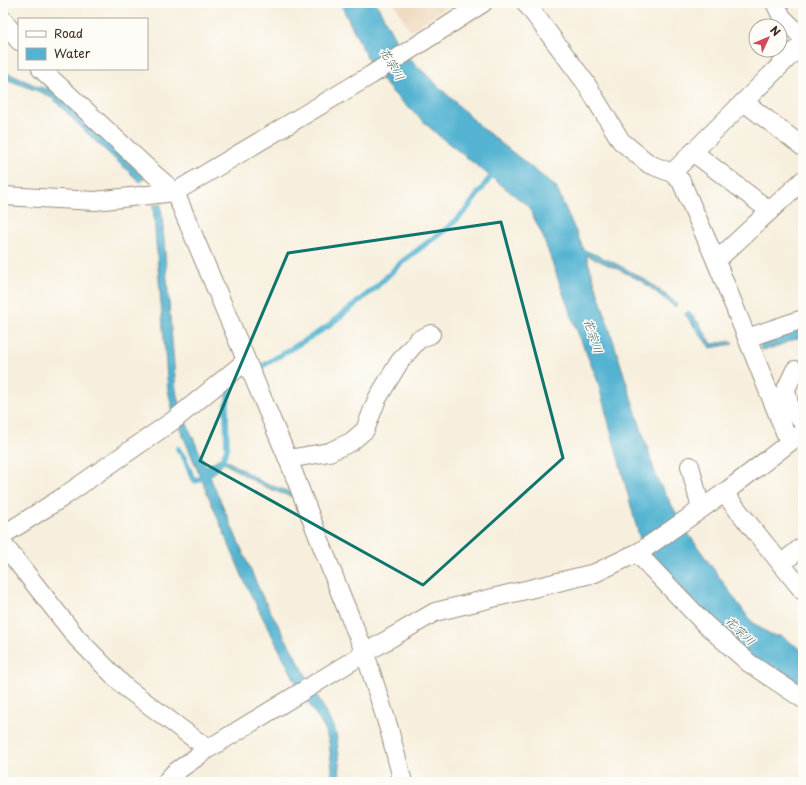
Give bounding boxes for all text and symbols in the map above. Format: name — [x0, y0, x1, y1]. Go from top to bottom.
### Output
legend — [18, 18, 148, 70]
north arrow — [748, 18, 788, 58]
text: N — [766, 22, 785, 40]
text: Road — [54, 24, 83, 42]
water label: 花宗川 — [376, 43, 410, 84]
text: Water — [54, 44, 91, 62]
water label: 花宗川 — [580, 316, 608, 356]
water label: 花宗川 — [721, 611, 760, 649]

